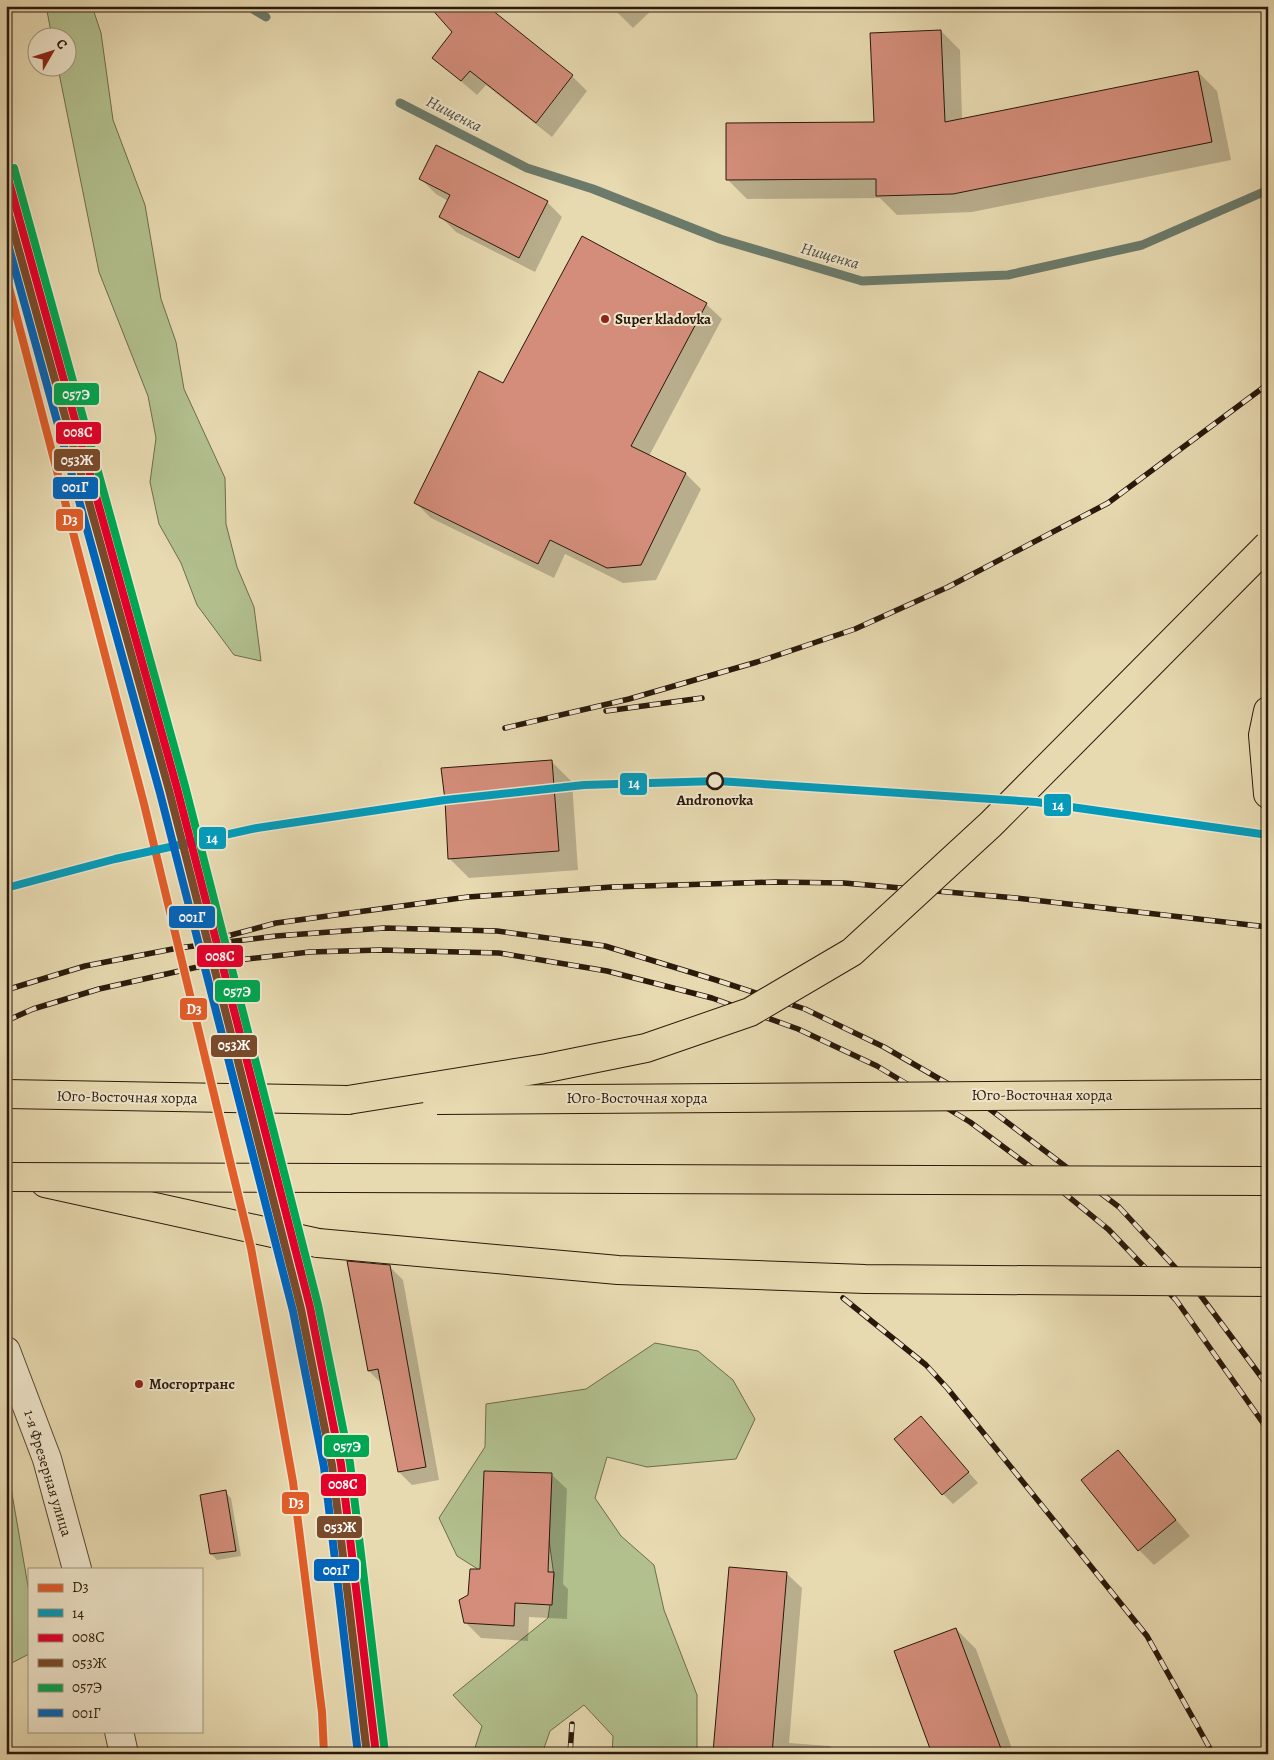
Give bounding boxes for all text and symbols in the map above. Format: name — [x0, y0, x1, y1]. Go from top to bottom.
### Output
north arrow — [28, 28, 78, 78]
text: С — [52, 35, 72, 54]
water label: Нищенка — [422, 91, 486, 137]
water label: Нищенка — [798, 237, 862, 275]
place label: Super kladovka — [615, 309, 712, 329]
marker: Super kladovka — [599, 313, 611, 325]
line badge: 057Э — [53, 382, 100, 406]
text: 057Э — [62, 385, 90, 404]
line badge: 008С — [55, 421, 102, 445]
text: 008С — [63, 423, 93, 442]
line badge: 053Ж — [53, 448, 101, 472]
text: 053Ж — [61, 451, 94, 470]
line badge: 001Г — [52, 476, 99, 500]
text: 001Г — [62, 478, 89, 497]
line badge: D3 — [55, 508, 84, 532]
text: D3 — [62, 511, 78, 530]
line badge: 14 — [619, 772, 648, 796]
marker: Andronovka — [706, 772, 724, 790]
text: 14 — [628, 774, 640, 793]
place label: Andronovka — [675, 790, 754, 810]
line badge: 14 — [1043, 793, 1072, 817]
text: 14 — [1052, 796, 1064, 815]
line badge: 14 — [198, 826, 227, 850]
text: 14 — [206, 829, 218, 848]
line badge: 001Г — [168, 905, 216, 929]
text: 001Г — [179, 908, 206, 927]
line badge: 008С — [196, 944, 244, 968]
text: 008С — [205, 947, 235, 966]
line badge: 057Э — [214, 979, 261, 1003]
text: 057Э — [223, 982, 251, 1001]
line badge: D3 — [179, 997, 208, 1021]
text: D3 — [186, 1000, 202, 1019]
line badge: 053Ж — [210, 1034, 258, 1058]
text: 053Ж — [218, 1036, 251, 1055]
street label: Юго-Восточная хорда — [971, 1085, 1113, 1105]
street label: Юго-Восточная хорда — [56, 1086, 198, 1108]
street label: Юго-Восточная хорда — [566, 1088, 708, 1108]
place label: Мосгортранс — [149, 1374, 235, 1394]
marker: Мосгортранс — [133, 1378, 145, 1390]
street label: 1-я Фрезерная улица — [19, 1407, 77, 1539]
line badge: 057Э — [323, 1434, 370, 1458]
text: 057Э — [333, 1437, 361, 1456]
line badge: 008С — [320, 1473, 367, 1497]
text: 008С — [328, 1475, 358, 1494]
line badge: D3 — [281, 1491, 310, 1515]
text: D3 — [288, 1494, 304, 1513]
line badge: 053Ж — [316, 1515, 363, 1539]
text: 053Ж — [324, 1518, 357, 1537]
line badge: 001Г — [313, 1558, 360, 1582]
text: 001Г — [323, 1561, 350, 1580]
legend — [28, 1568, 202, 1732]
text: D3 — [72, 1577, 89, 1597]
text: 14 — [72, 1603, 84, 1623]
text: 008С — [72, 1627, 105, 1647]
text: 053Ж — [72, 1653, 107, 1673]
text: 057Э — [72, 1677, 102, 1697]
text: 001Г — [72, 1703, 101, 1723]

